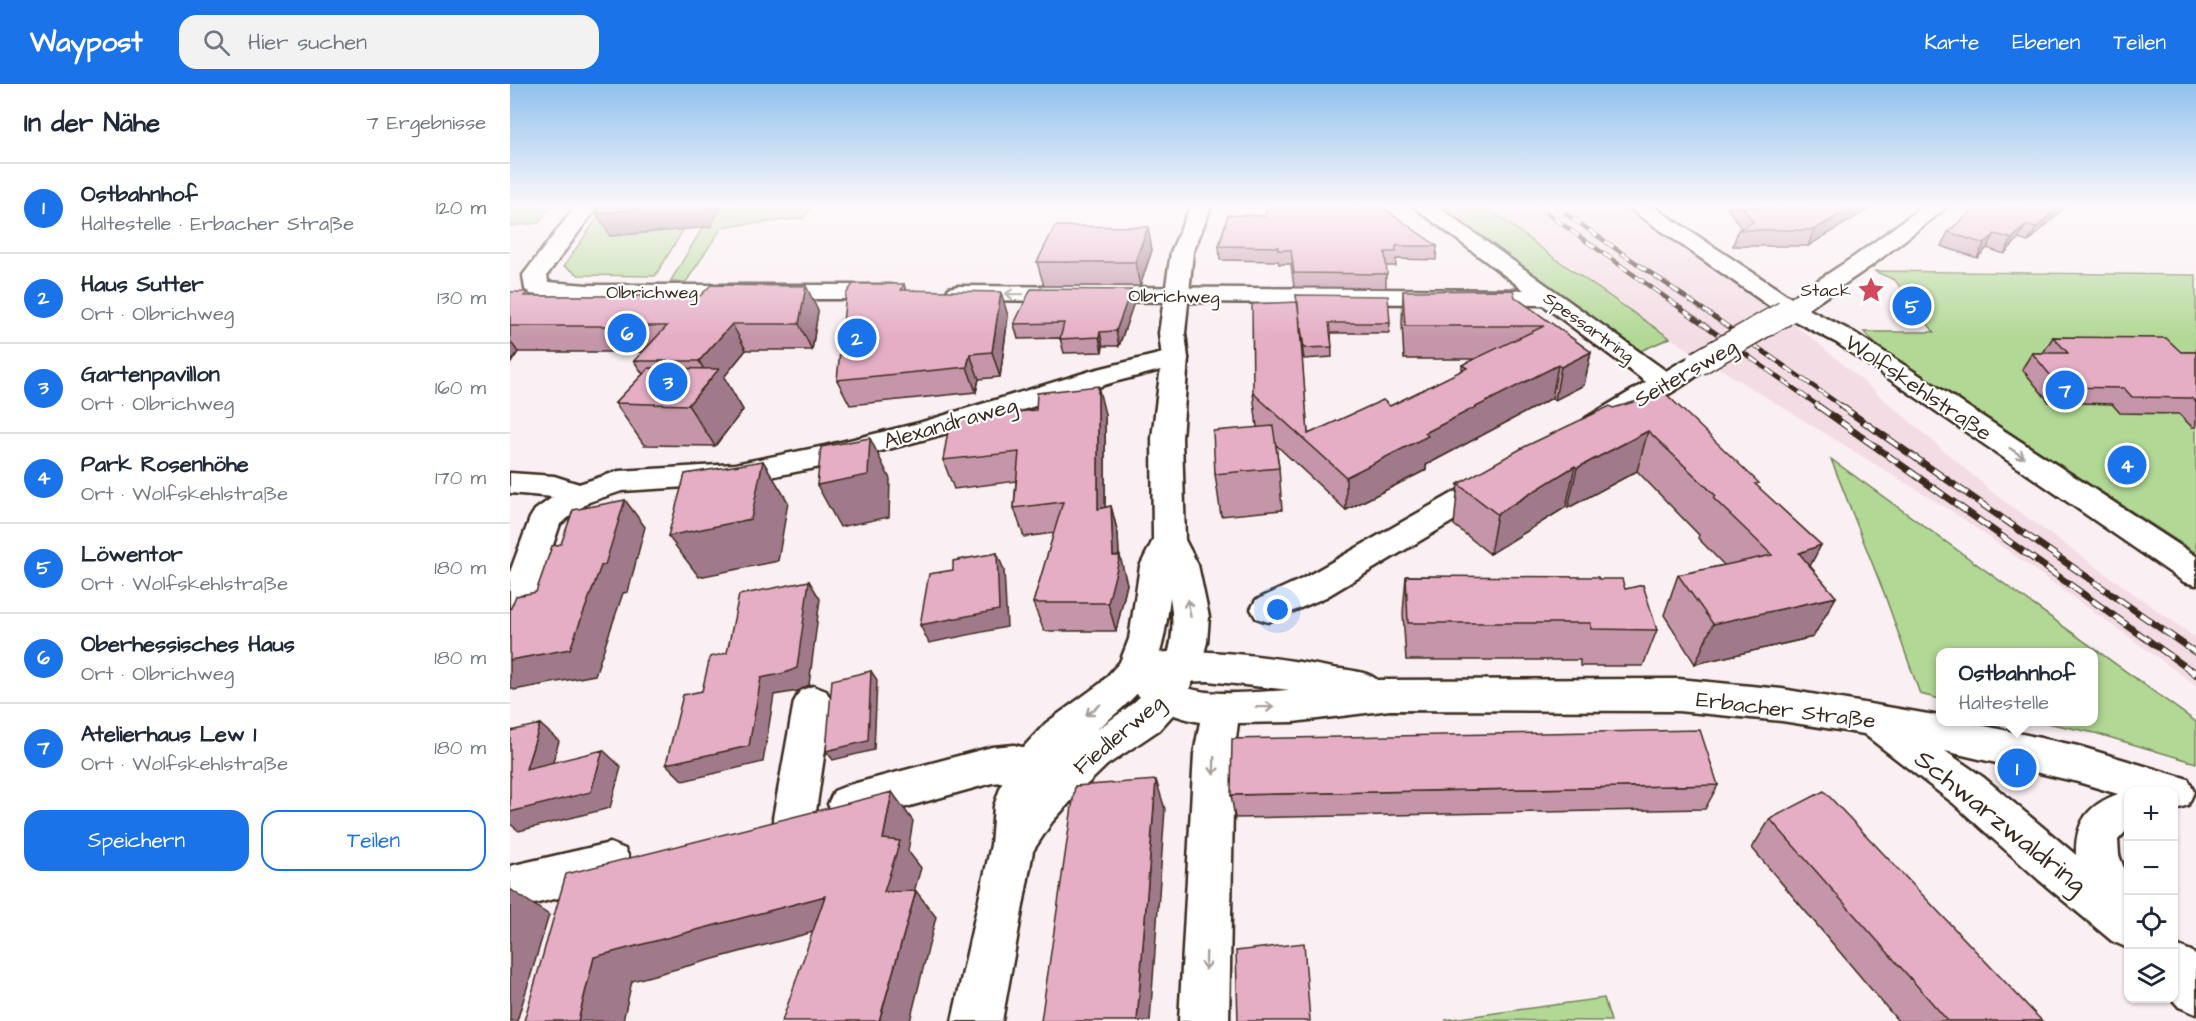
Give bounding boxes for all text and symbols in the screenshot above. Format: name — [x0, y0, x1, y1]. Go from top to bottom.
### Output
search box — [179, 15, 599, 69]
text: Waypost — [30, 23, 143, 62]
icon: search — [200, 26, 233, 59]
text: Hier suchen — [248, 27, 367, 58]
text: Karte — [1924, 28, 1979, 57]
text: Ebenen — [2012, 28, 2080, 57]
text: Teilen — [2113, 28, 2166, 57]
text: In der Nähe — [24, 105, 160, 141]
text: 7 Ergebnisse — [367, 109, 486, 137]
text: Ostbahnhof — [81, 179, 197, 210]
text: 1 — [42, 194, 45, 222]
text: 120 m — [436, 194, 486, 222]
text: Haltestelle · Erbacher Straße — [81, 210, 354, 238]
text: Haus Sutter — [81, 269, 204, 300]
place icon: Stack — [1856, 275, 1886, 305]
place label: Stack — [1801, 278, 1851, 303]
street label: Olbrichweg — [606, 280, 698, 306]
street label: Olbrichweg — [1128, 283, 1220, 311]
text: 2 — [38, 284, 49, 312]
text: 130 m — [437, 284, 486, 312]
pin: 5 — [1892, 284, 1932, 328]
street label: Spessartring — [1538, 286, 1639, 370]
one-way arrow — [1005, 288, 1025, 299]
text: Ort · Olbrichweg — [81, 300, 234, 328]
pin: 6 — [608, 310, 646, 356]
pin: 2 — [838, 316, 876, 360]
street label: Wolfskehlstraße — [1839, 328, 1998, 449]
street label: Seitersweg — [1628, 331, 1744, 416]
text: Gartenpavillon — [81, 359, 220, 390]
pin: 3 — [648, 360, 688, 404]
pin: 7 — [2046, 368, 2084, 412]
text: 3 — [38, 374, 49, 402]
text: 160 m — [435, 374, 486, 402]
text: Ort · Olbrichweg — [81, 390, 234, 418]
street label: Alexandraweg — [880, 390, 1021, 458]
pin: 4 — [2108, 442, 2146, 488]
one-way arrow — [2008, 446, 2025, 459]
text: Park Rosenhöhe — [81, 449, 249, 480]
text: 4 — [37, 464, 50, 492]
text: 170 m — [435, 464, 486, 492]
text: Ort · Wolfskehlstraße — [81, 480, 288, 508]
text: Löwentor — [81, 539, 183, 570]
text: 5 — [36, 554, 51, 582]
text: 180 m — [434, 554, 486, 582]
text: Ort · Wolfskehlstraße — [81, 570, 288, 598]
your location — [1263, 595, 1292, 624]
one-way arrow — [1183, 599, 1194, 618]
text: Oberhessisches Haus — [81, 629, 295, 660]
text: 6 — [37, 644, 50, 672]
text: 180 m — [434, 644, 486, 672]
popup — [1936, 648, 2098, 726]
text: Ostbahnhof — [1959, 658, 2075, 689]
text: Ort · Olbrichweg — [81, 660, 234, 688]
street label: Erbacher Straße — [1694, 684, 1877, 737]
street label: Fiedlerweg — [1067, 688, 1172, 783]
text: Haltestelle — [1959, 689, 2049, 717]
one-way arrow — [1255, 701, 1275, 713]
one-way arrow — [1085, 703, 1101, 716]
text: Atelierhaus Lew 1 — [81, 719, 256, 750]
text: 7 — [37, 734, 50, 762]
text: 180 m — [434, 734, 486, 762]
street label: Schwarzwaldring — [1906, 740, 2095, 904]
pin: 1 — [1998, 746, 2036, 790]
text: Ort · Wolfskehlstraße — [81, 750, 288, 778]
one-way arrow — [1208, 755, 1220, 775]
map controls — [2124, 787, 2178, 1003]
button: + — [2124, 787, 2178, 841]
button: Speichern — [24, 810, 249, 871]
button: Teilen — [261, 810, 486, 871]
button: − — [2124, 841, 2178, 895]
button: locate — [2124, 895, 2178, 949]
button: layers — [2124, 949, 2178, 1003]
one-way arrow — [1201, 950, 1212, 970]

